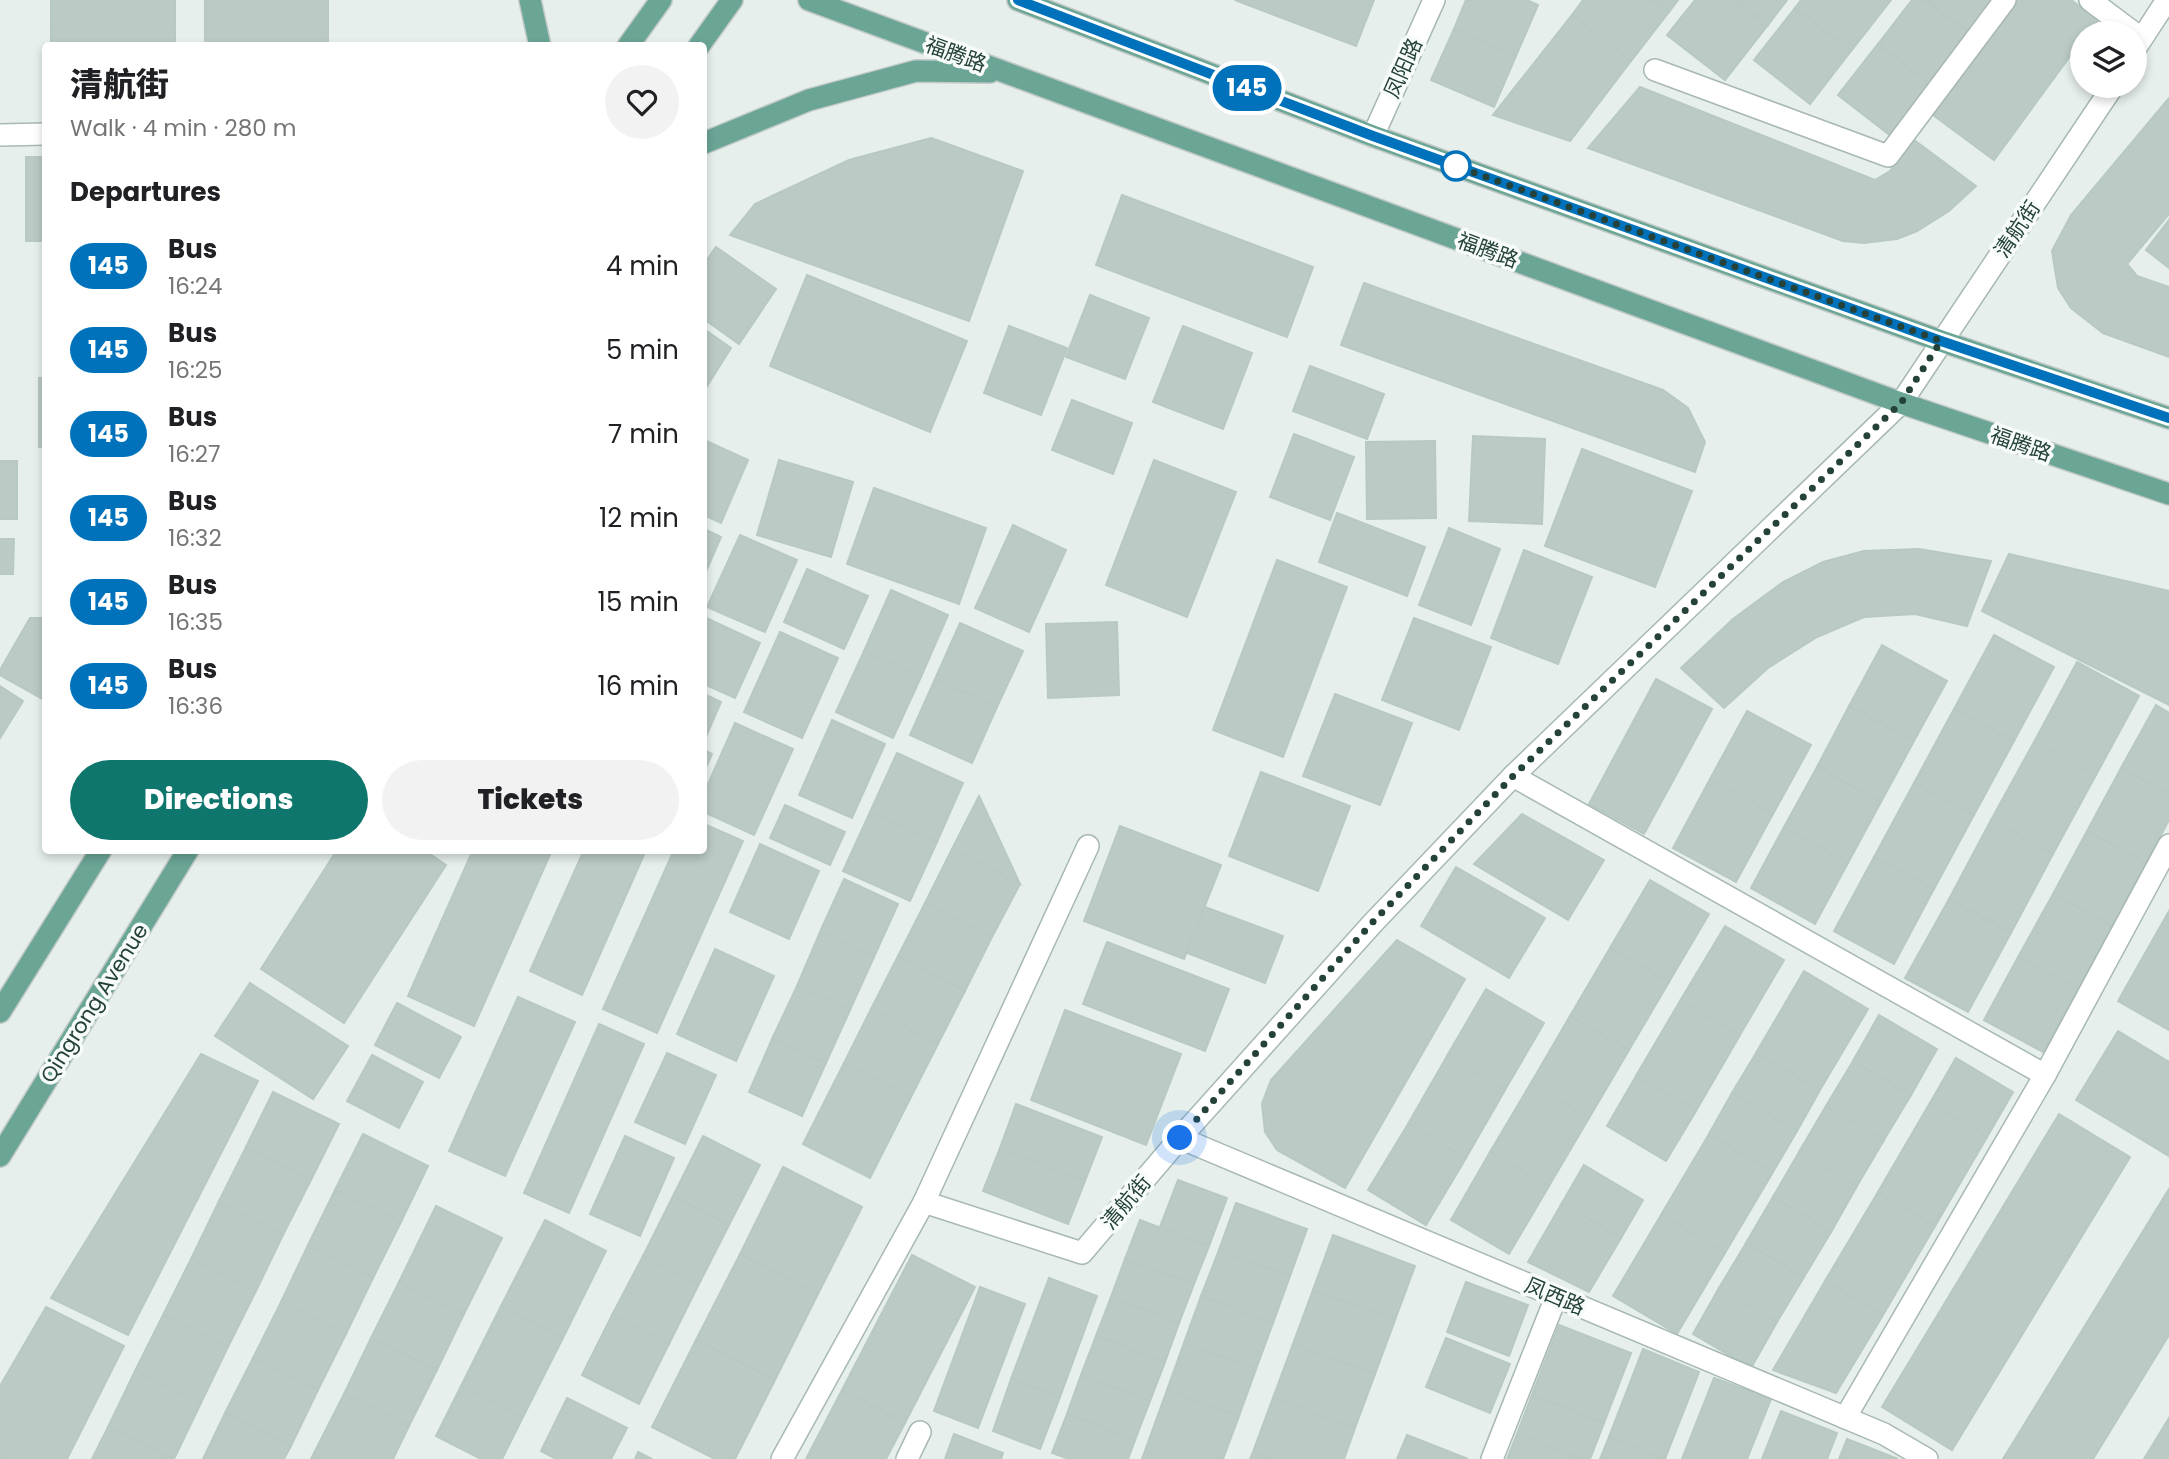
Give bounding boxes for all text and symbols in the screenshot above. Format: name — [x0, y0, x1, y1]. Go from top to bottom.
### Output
map controls — [2070, 21, 2147, 98]
button: layers — [2070, 21, 2147, 98]
street label: 福腾路 — [921, 30, 991, 78]
street label: 凤阳路 — [1377, 33, 1429, 103]
text: 清航街 — [70, 61, 169, 108]
button: heart — [605, 65, 679, 139]
line badge: 145 — [1207, 65, 1287, 111]
text: 145 — [1227, 71, 1267, 104]
text: Walk · 4 min · 280 m — [70, 112, 297, 144]
unlabelled marker — [1441, 151, 1471, 181]
text: Departures — [70, 174, 221, 210]
street label: 清航街 — [1987, 195, 2047, 263]
street label: 福腾路 — [1453, 226, 1523, 274]
text: Bus — [168, 231, 217, 267]
text: 4 min — [606, 248, 679, 284]
text: 145 — [88, 249, 129, 282]
text: 16:24 — [168, 270, 223, 302]
text: Bus — [168, 315, 217, 351]
text: 5 min — [606, 332, 679, 368]
text: 145 — [88, 333, 129, 366]
text: 16:25 — [168, 354, 223, 386]
text: Bus — [168, 399, 217, 435]
text: 7 min — [608, 416, 679, 452]
text: 145 — [88, 417, 129, 450]
street label: 福腾路 — [1986, 420, 2056, 468]
text: 16:27 — [168, 438, 221, 470]
text: Bus — [168, 483, 217, 519]
text: 12 min — [599, 500, 679, 536]
text: 145 — [88, 501, 129, 534]
text: 16:32 — [168, 522, 222, 554]
text: Bus — [168, 567, 217, 603]
text: 15 min — [598, 584, 679, 620]
text: 145 — [88, 585, 129, 618]
text: 16:35 — [168, 606, 223, 638]
text: Bus — [168, 651, 217, 687]
text: 16 min — [597, 668, 679, 704]
text: 145 — [88, 669, 129, 702]
text: 16:36 — [168, 690, 223, 722]
button: Directions — [70, 760, 368, 840]
button: Tickets — [382, 760, 679, 840]
street label: Qingrong Avenue — [33, 918, 155, 1088]
your location — [1162, 1120, 1197, 1155]
street label: 清航街 — [1095, 1169, 1157, 1235]
street label: 凤西路 — [1520, 1270, 1590, 1322]

